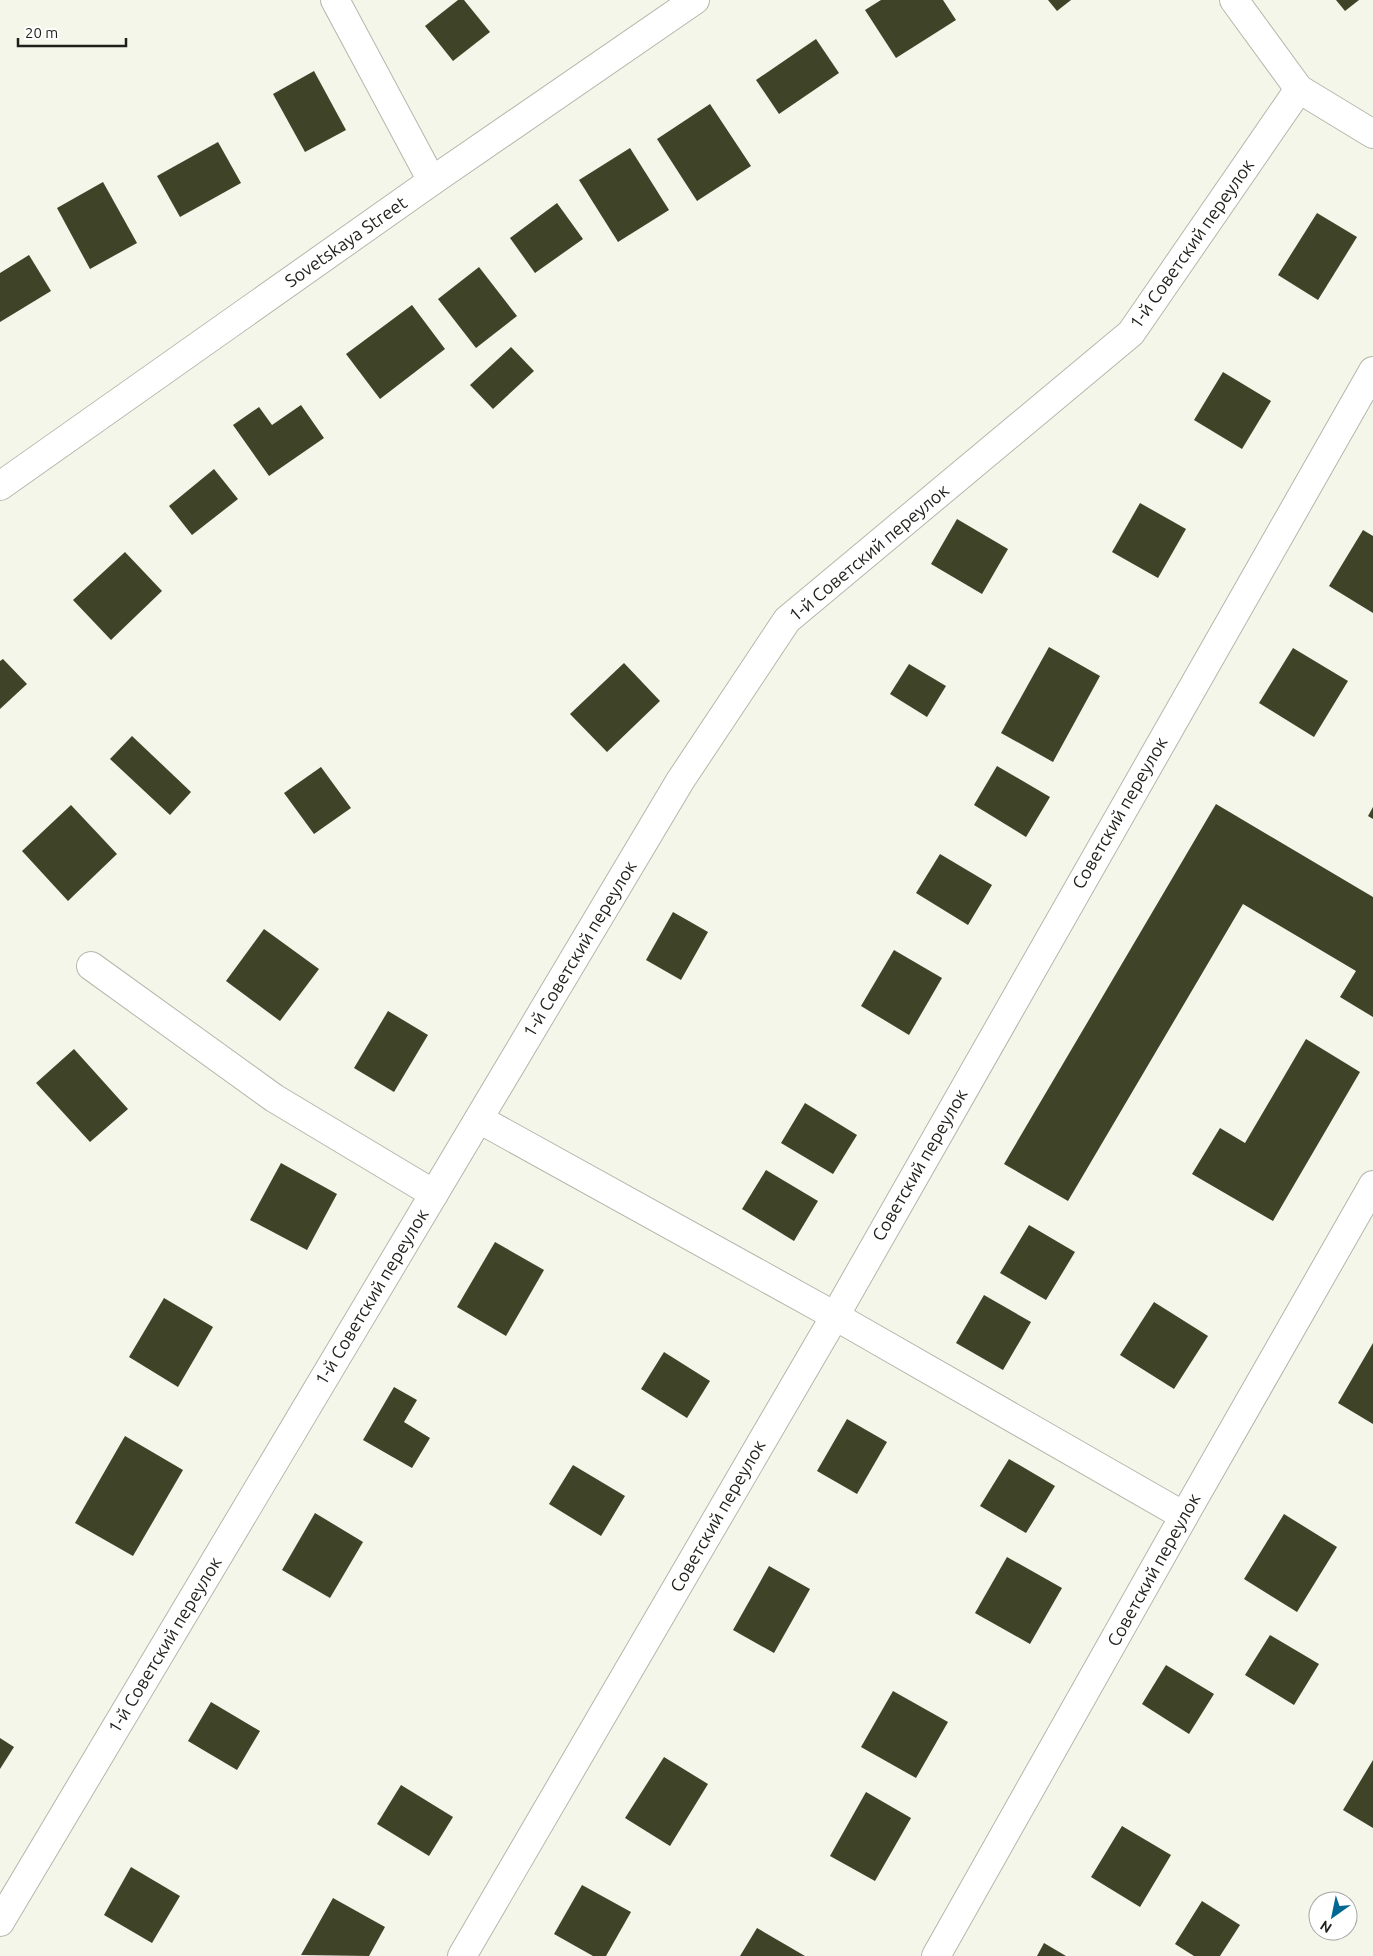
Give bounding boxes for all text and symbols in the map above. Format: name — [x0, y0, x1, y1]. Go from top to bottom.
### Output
scale bar — [18, 15, 125, 47]
text: 20 m — [25, 24, 58, 41]
street label: 1-й Советский переулок — [1125, 155, 1257, 332]
street label: Sovetskaya Street — [281, 192, 410, 291]
street label: 1-й Советский переулок — [785, 480, 952, 625]
street label: Советский переулок — [1067, 733, 1171, 892]
street label: 1-й Советский переулок — [519, 857, 640, 1040]
street label: Советский переулок — [867, 1085, 971, 1244]
street label: 1-й Советский переулок — [311, 1205, 432, 1388]
street label: Советский переулок — [665, 1436, 769, 1595]
street label: Советский переулок — [1103, 1489, 1204, 1650]
street label: 1-й Советский переулок — [104, 1553, 225, 1736]
north arrow — [1308, 1891, 1358, 1941]
text: N — [1317, 1917, 1335, 1936]

